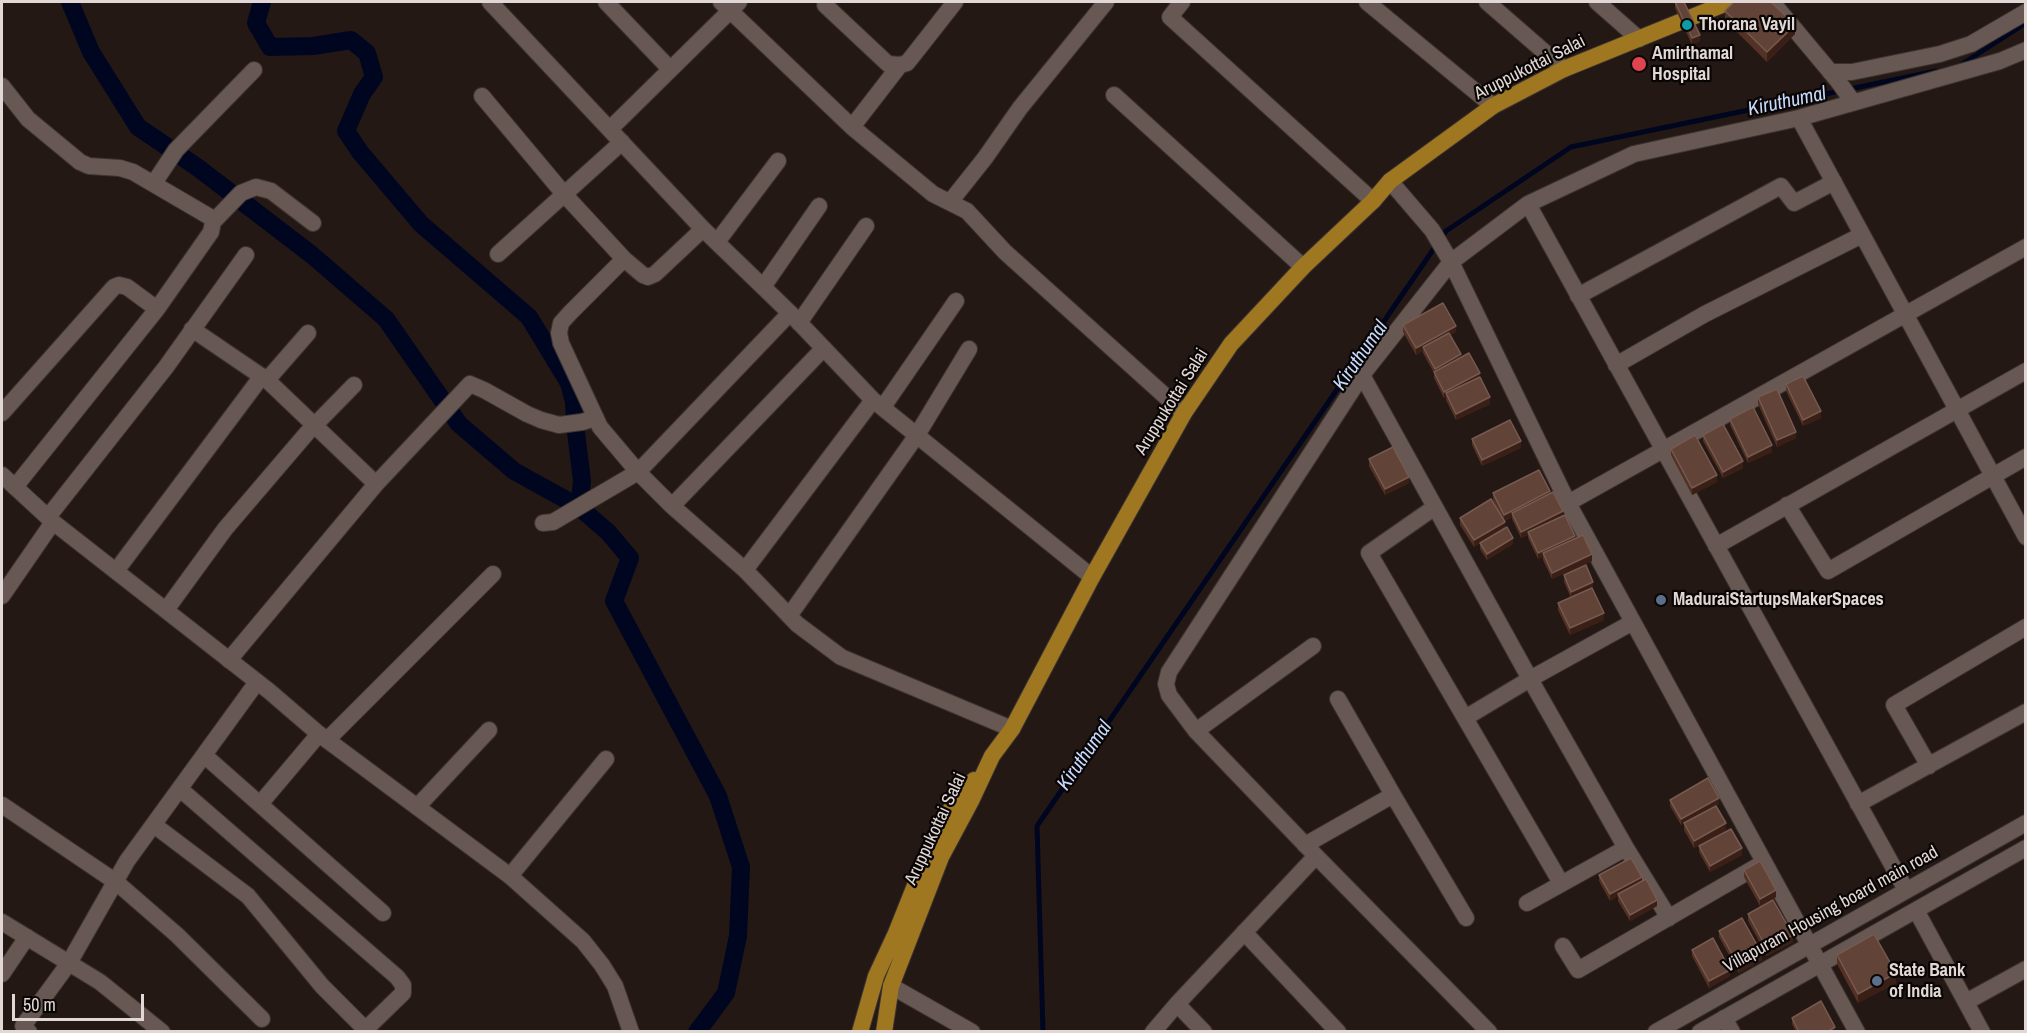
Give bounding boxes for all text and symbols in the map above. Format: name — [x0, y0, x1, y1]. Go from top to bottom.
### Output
place label: Thorana Vayil — [1699, 14, 1795, 36]
marker: Thorana Vayil — [1680, 18, 1694, 32]
street label: Aruppukottai Salai — [1471, 31, 1589, 105]
place label: Amirthamal Hospital — [1652, 43, 1733, 86]
marker: Amirthamal Hospital — [1630, 55, 1648, 73]
water label: Kiruthumal — [1746, 82, 1828, 122]
water label: Kiruthumal — [1328, 317, 1394, 395]
street label: Aruppukottai Salai — [1131, 345, 1213, 459]
place label: MaduraiStartupsMakerSpaces — [1673, 589, 1884, 611]
marker: MaduraiStartupsMakerSpaces — [1654, 593, 1668, 607]
water label: Kiruthumal — [1052, 717, 1118, 795]
street label: Aruppukottai Salai — [901, 769, 971, 889]
street label: Villapuram Housing board main road — [1720, 842, 1942, 978]
place label: State Bank of India — [1889, 960, 1965, 1002]
marker: State Bank of India — [1870, 974, 1884, 988]
scale bar — [15, 982, 147, 1020]
text: 50 m — [23, 992, 56, 1017]

